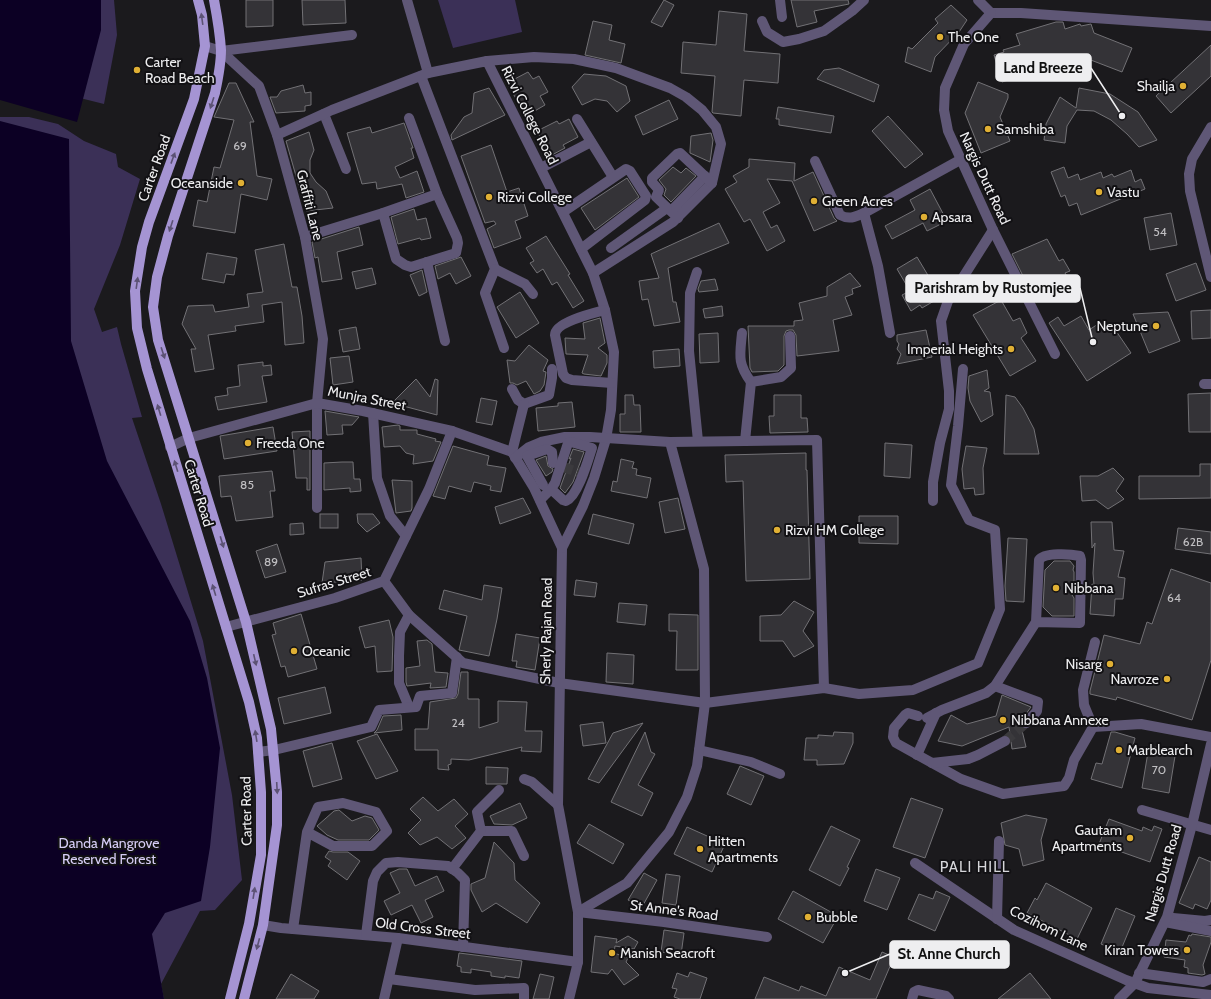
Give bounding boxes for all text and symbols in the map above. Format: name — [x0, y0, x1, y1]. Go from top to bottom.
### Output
one-way arrow — [199, 13, 205, 25]
place label: The One — [948, 28, 999, 46]
marker: The One — [935, 32, 945, 42]
place label: Carter Road Beach — [145, 53, 215, 87]
callout: Land Breeze — [996, 54, 1091, 81]
text: Land Breeze — [1003, 59, 1083, 77]
street label: Rizvi College Road — [497, 63, 563, 167]
marker: Carter Road Beach — [132, 65, 142, 75]
place label: Shailja — [1137, 77, 1175, 95]
marker: Shailja — [1178, 81, 1188, 91]
one-way arrow — [209, 97, 215, 109]
place label: Samshiba — [996, 120, 1054, 138]
marker: Samshiba — [983, 124, 993, 134]
street label: Nargis Dutt Road — [956, 129, 1014, 227]
street label: Carter Road — [134, 132, 174, 204]
house number: 69 — [233, 138, 247, 153]
one-way arrow — [170, 152, 176, 164]
street label: Graffiti Lane — [293, 168, 327, 242]
place label: Oceanside — [171, 174, 233, 192]
marker: Oceanside — [236, 178, 246, 188]
place label: Vastu — [1107, 183, 1140, 201]
marker: Vastu — [1094, 187, 1104, 197]
place label: Rizvi College — [497, 188, 572, 206]
marker: Rizvi College — [484, 192, 494, 202]
place label: Green Acres — [822, 192, 893, 210]
marker: Green Acres — [809, 196, 819, 206]
place label: Apsara — [932, 208, 972, 226]
marker: Apsara — [919, 212, 929, 222]
one-way arrow — [168, 221, 174, 233]
house number: 54 — [1153, 224, 1167, 239]
callout: Parishram by Rustomjee — [906, 275, 1080, 302]
one-way arrow — [134, 277, 140, 289]
text: Parishram by Rustomjee — [914, 279, 1072, 297]
place label: Neptune — [1096, 317, 1148, 335]
marker: Neptune — [1151, 321, 1161, 331]
place label: Imperial Heights — [907, 340, 1003, 358]
marker: Imperial Heights — [1006, 344, 1016, 354]
one-way arrow — [160, 347, 166, 359]
street label: Munjra Street — [326, 382, 408, 414]
one-way arrow — [156, 403, 162, 415]
place label: Freeda One — [256, 434, 325, 452]
marker: Freeda One — [243, 438, 253, 448]
street label: Carter Road — [180, 457, 218, 529]
one-way arrow — [173, 460, 179, 472]
house number: 85 — [240, 477, 254, 492]
place label: Rizvi HM College — [785, 521, 884, 539]
marker: Rizvi HM College — [772, 525, 782, 535]
house number: 62B — [1183, 534, 1203, 549]
one-way arrow — [219, 536, 225, 548]
house number: 89 — [264, 554, 278, 569]
street label: Sufras Street — [295, 562, 373, 602]
street label: Sherly Rajan Road — [536, 577, 556, 685]
place label: Nibbana — [1064, 579, 1114, 597]
marker: Nibbana — [1051, 583, 1061, 593]
one-way arrow — [211, 584, 217, 596]
house number: 64 — [1167, 590, 1181, 605]
place label: Oceanic — [302, 642, 350, 660]
marker: Oceanic — [289, 646, 299, 656]
one-way arrow — [253, 654, 259, 666]
place label: Nisarg — [1065, 655, 1103, 673]
marker: Nisarg — [1105, 659, 1115, 669]
place label: Navroze — [1111, 670, 1159, 688]
marker: Navroze — [1162, 674, 1172, 684]
place label: Nibbana Annexe — [1011, 711, 1109, 729]
house number: 24 — [451, 715, 465, 730]
marker: Nibbana Annexe — [998, 715, 1008, 725]
one-way arrow — [253, 730, 259, 742]
place label: Marblearch — [1127, 741, 1193, 759]
marker: Marblearch — [1114, 745, 1124, 755]
house number: 70 — [1152, 762, 1166, 777]
street label: Carter Road — [236, 776, 256, 846]
one-way arrow — [273, 782, 280, 794]
place label: Gautam Apartments — [1052, 821, 1122, 855]
street label: Nargis Dutt Road — [1141, 822, 1185, 924]
place label: Hitten Apartments — [708, 832, 778, 866]
marker: Gautam Apartments — [1125, 833, 1135, 843]
park label: Danda Mangrove Reserved Forest — [59, 834, 159, 868]
marker: Hitten Apartments — [695, 844, 705, 854]
district label: PALI HILL — [940, 858, 1010, 876]
one-way arrow — [252, 887, 258, 899]
street label: St Anne's Road — [629, 896, 719, 924]
street label: Cozihom Lane — [1007, 901, 1091, 955]
place label: Bubble — [816, 908, 858, 926]
marker: Bubble — [803, 912, 813, 922]
street label: Old Cross Street — [374, 913, 472, 943]
one-way arrow — [255, 938, 261, 950]
callout: St. Anne Church — [890, 941, 1009, 968]
place label: Kiran Towers — [1104, 941, 1179, 959]
place label: Manish Seacroft — [620, 944, 715, 962]
text: St. Anne Church — [898, 945, 1000, 963]
marker: Kiran Towers — [1182, 945, 1192, 955]
marker: Manish Seacroft — [607, 948, 617, 958]

